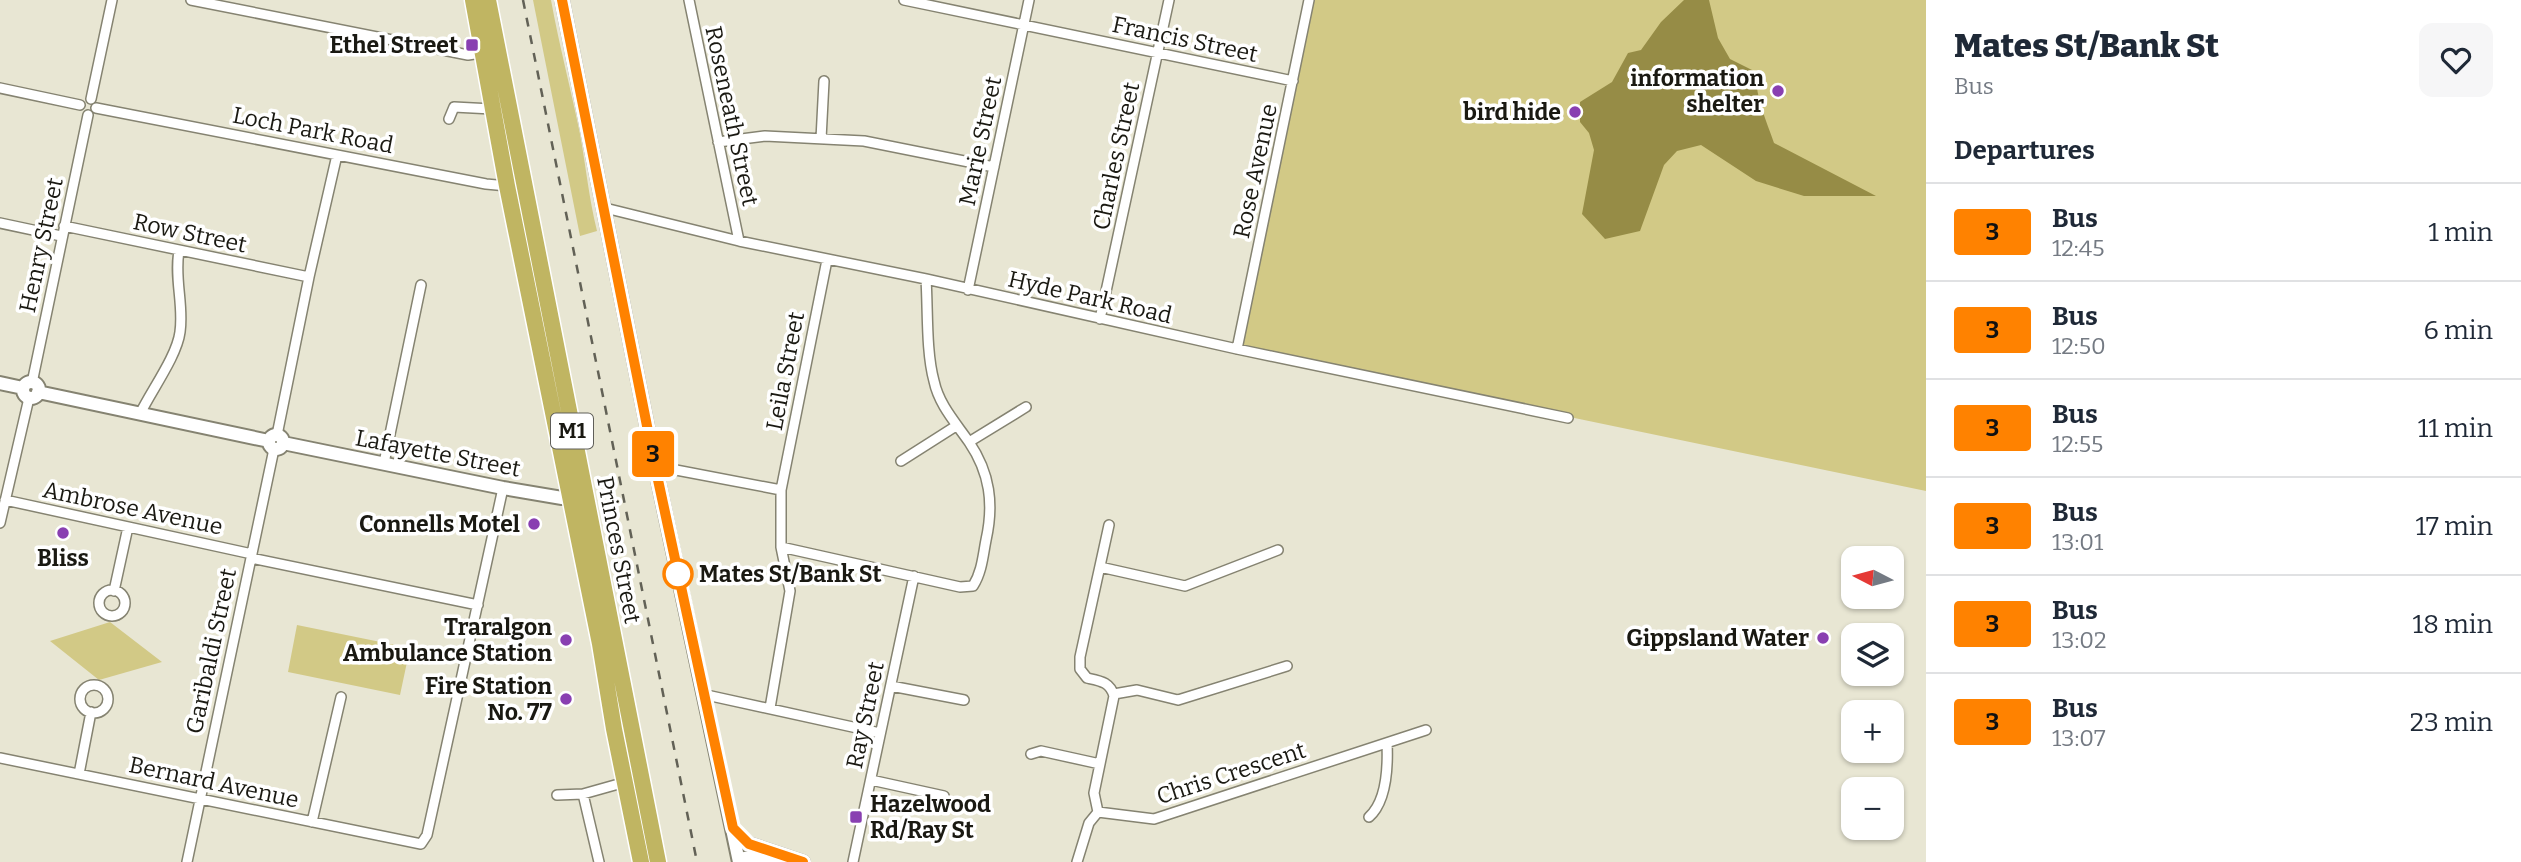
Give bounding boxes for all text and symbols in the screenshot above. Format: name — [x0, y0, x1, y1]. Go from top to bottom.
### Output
street label: Francis Street — [1110, 10, 1260, 68]
button: heart — [2419, 23, 2493, 97]
street label: Roseneath Street — [699, 24, 765, 208]
text: Mates St/Bank St — [1954, 26, 2219, 66]
place label: Ethel Street — [329, 31, 458, 59]
marker: Ethel Street — [464, 37, 480, 53]
place label: information shelter — [1630, 64, 1764, 118]
text: Bus — [1954, 72, 1994, 100]
street label: Marie Street — [953, 74, 1007, 208]
street label: Charles Street — [1087, 79, 1145, 233]
marker: information shelter — [1770, 83, 1786, 99]
place label: bird hide — [1463, 98, 1561, 126]
street label: Loch Park Road — [230, 101, 396, 159]
street label: Rose Avenue — [1227, 101, 1283, 241]
marker: bird hide — [1567, 104, 1583, 120]
text: Departures — [1954, 135, 2095, 166]
street label: Henry Street — [13, 175, 69, 315]
text: Bus — [2052, 203, 2098, 234]
street label: Row Street — [131, 207, 249, 259]
text: 1 min — [2428, 217, 2493, 248]
text: 3 — [1986, 218, 1999, 246]
text: 12:45 — [2052, 234, 2104, 262]
street label: Hyde Park Road — [1005, 265, 1175, 330]
text: Bus — [2052, 301, 2098, 332]
street label: Leila Street — [760, 309, 810, 433]
text: 6 min — [2424, 315, 2493, 346]
text: 3 — [1986, 316, 1999, 344]
text: 12:50 — [2052, 332, 2106, 360]
text: Bus — [2052, 399, 2098, 430]
text: 11 min — [2418, 413, 2493, 444]
road number: M1 — [551, 414, 593, 448]
text: 3 — [1986, 414, 1999, 442]
street label: Lafayette Street — [353, 423, 523, 483]
text: 12:55 — [2052, 430, 2103, 458]
line badge: 3 — [630, 431, 676, 477]
text: 3 — [646, 440, 660, 468]
street label: Princes Street — [591, 474, 647, 626]
street label: Ambrose Avenue — [41, 475, 225, 541]
text: Bus — [2052, 497, 2098, 528]
place label: Connells Motel — [359, 510, 520, 538]
text: 17 min — [2415, 511, 2493, 542]
text: 3 — [1986, 512, 1999, 540]
marker: Connells Motel — [526, 516, 542, 532]
marker: Bliss — [55, 525, 71, 541]
text: 13:01 — [2052, 528, 2103, 556]
place label: Bliss — [37, 544, 89, 572]
north arrow — [1841, 546, 1904, 609]
map controls — [1841, 546, 1904, 840]
marker: Mates St/Bank St — [663, 559, 693, 589]
place label: Mates St/Bank St — [699, 560, 882, 588]
street label: Garibaldi Street — [180, 566, 242, 736]
text: Bus — [2052, 595, 2098, 626]
text: 18 min — [2413, 609, 2493, 640]
text: 3 — [1986, 610, 1999, 638]
place label: Traralgon Ambulance Station — [343, 613, 552, 667]
button: layers — [1841, 623, 1904, 686]
place label: Gippsland Water — [1626, 624, 1809, 652]
text: 13:02 — [2052, 626, 2107, 654]
marker: Gippsland Water — [1815, 630, 1831, 646]
marker: Traralgon Ambulance Station — [558, 632, 574, 648]
street label: Ray Street — [840, 659, 890, 771]
place label: Fire Station No. 77 — [425, 672, 553, 726]
marker: Fire Station No. 77 — [558, 691, 574, 707]
text: Bus — [2052, 693, 2098, 724]
button: + — [1841, 700, 1904, 763]
text: 23 min — [2410, 707, 2493, 738]
text: 3 — [1986, 708, 1999, 736]
text: 13:07 — [2052, 724, 2106, 752]
street label: Chris Crescent — [1153, 736, 1309, 810]
street label: Bernard Avenue — [127, 750, 301, 814]
button: − — [1841, 777, 1904, 840]
place label: Hazelwood Rd/Ray St — [870, 790, 991, 844]
marker: Hazelwood Rd/Ray St — [848, 809, 864, 825]

